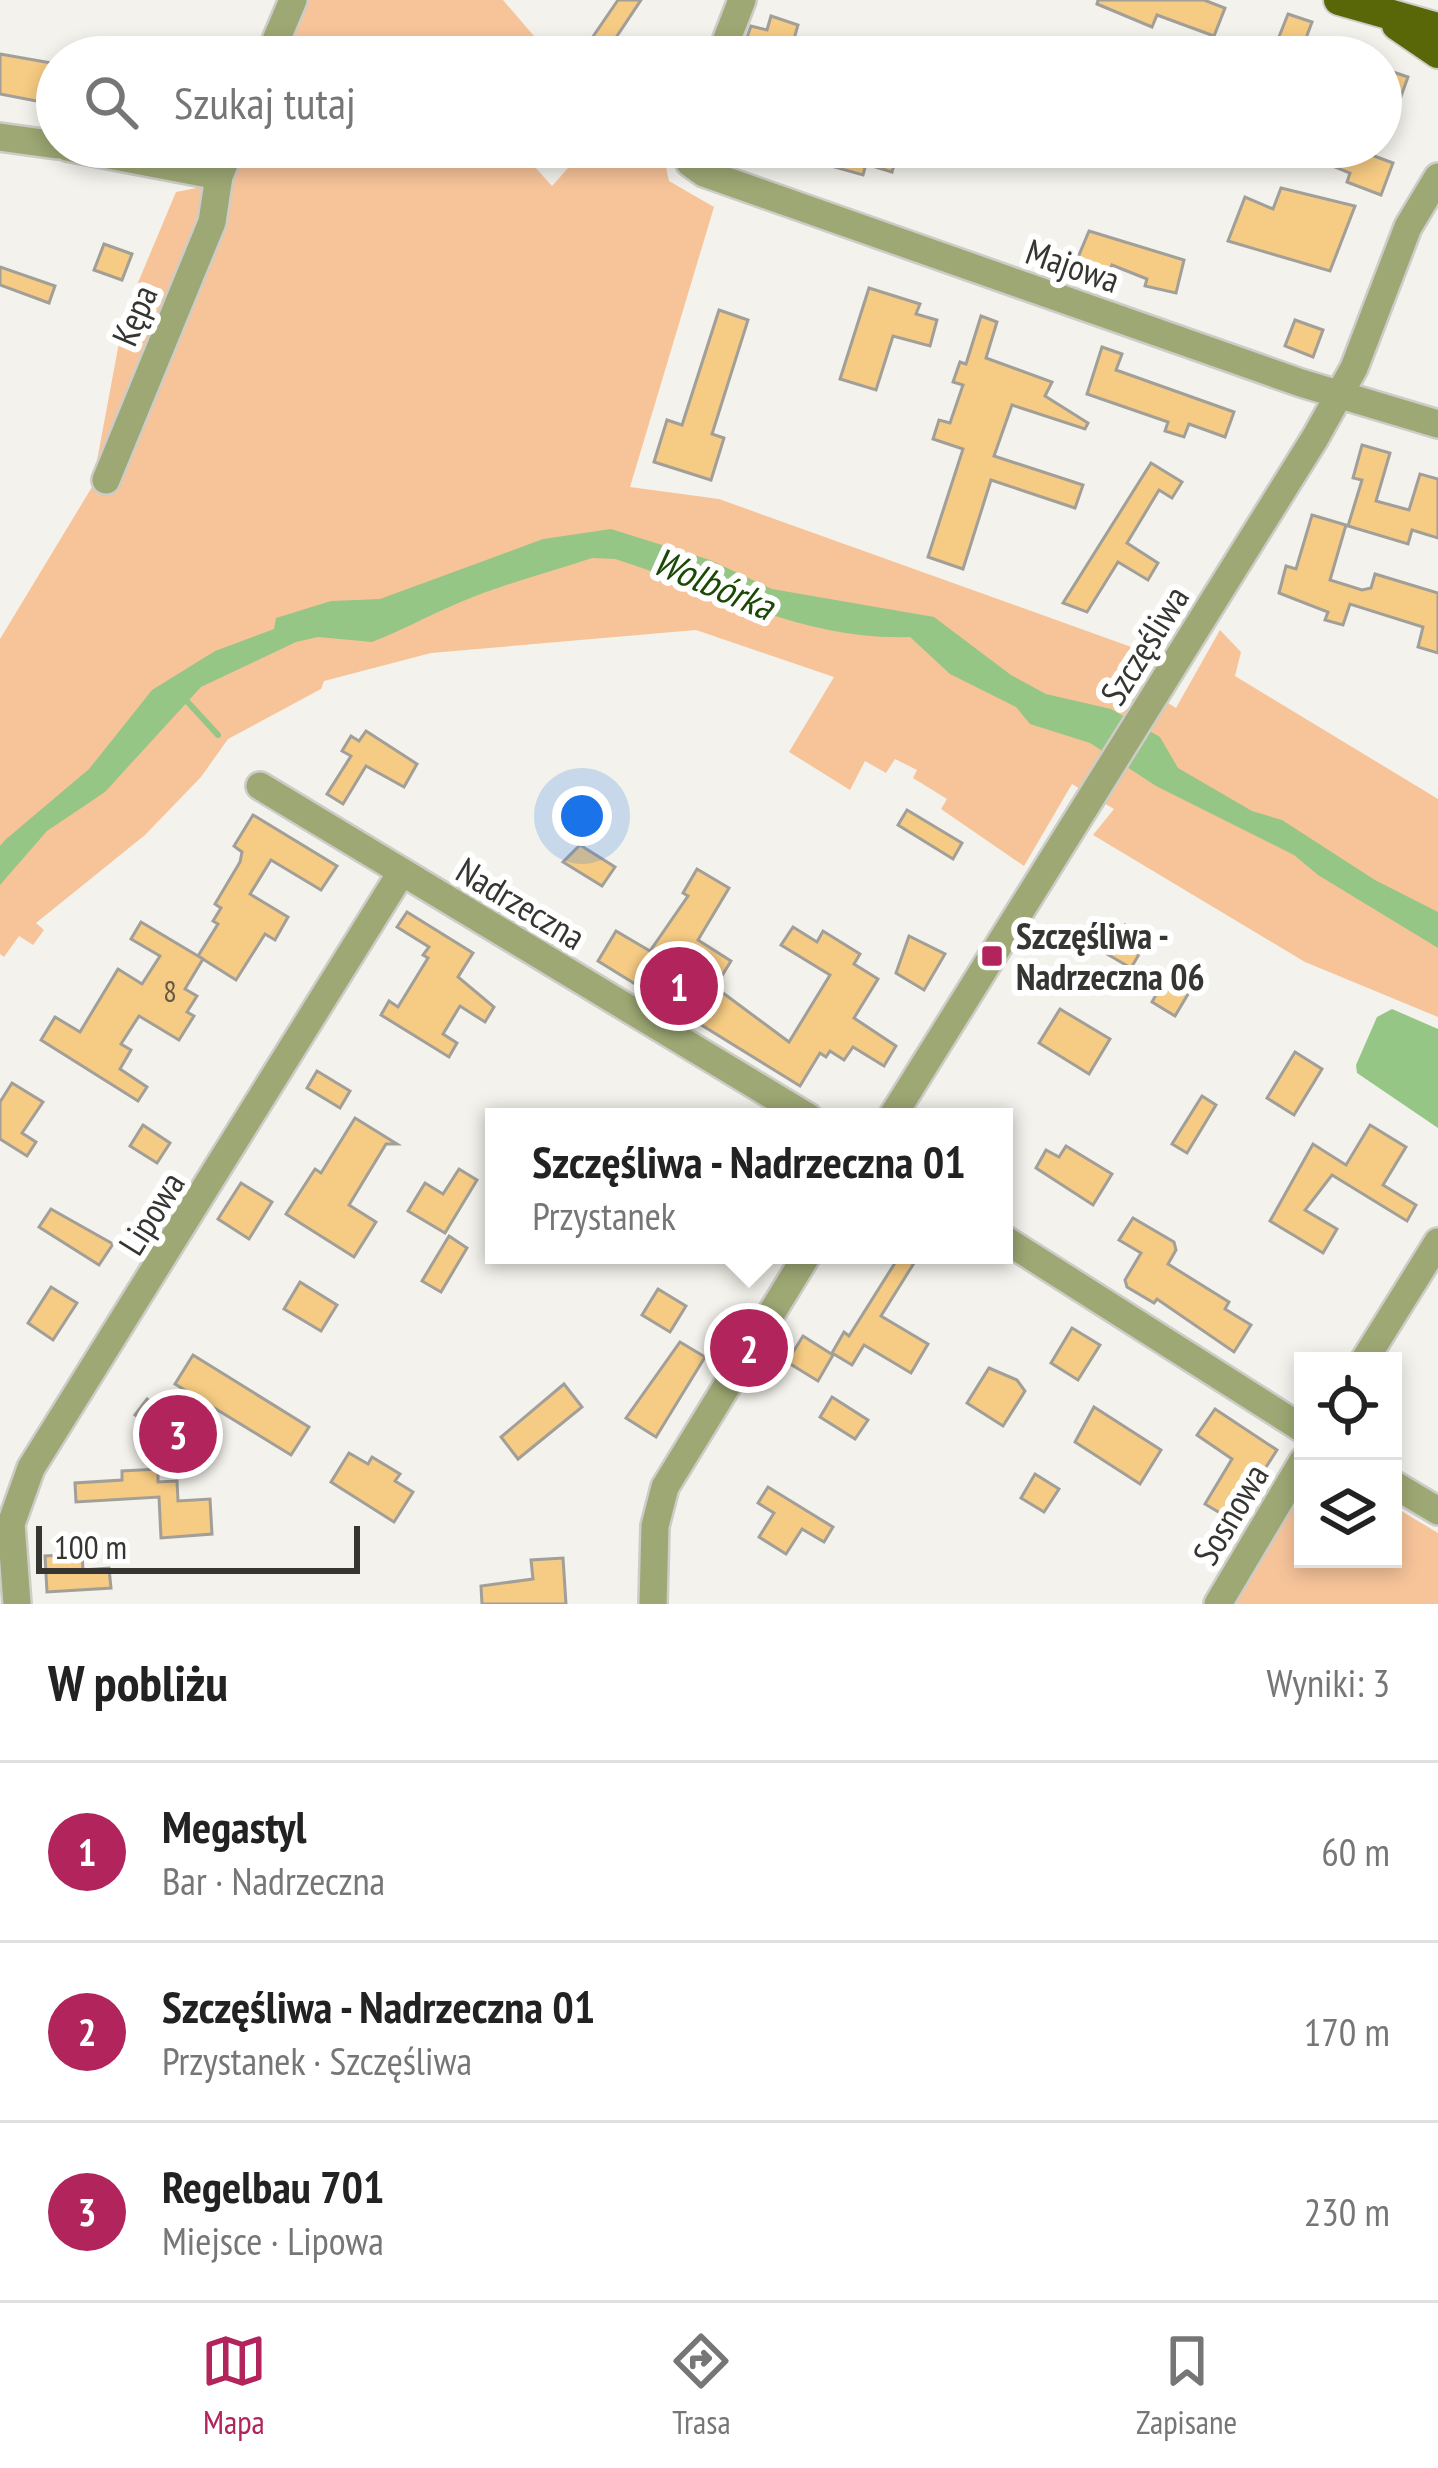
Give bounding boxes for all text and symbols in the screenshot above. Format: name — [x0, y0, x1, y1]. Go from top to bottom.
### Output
search box — [36, 36, 1402, 168]
icon: search — [78, 69, 144, 135]
text: Szukaj tutaj — [174, 73, 356, 131]
street label: Majowa — [1020, 227, 1126, 303]
street label: Kępa — [100, 278, 168, 352]
water label: Wolbórka — [646, 535, 784, 632]
street label: Szczęśliwa — [1089, 577, 1199, 713]
your location — [552, 786, 612, 846]
street label: Nadrzeczna — [448, 846, 594, 960]
place label: Szczęśliwa - Nadrzeczna 06 — [1016, 912, 1205, 1000]
pin: 1 — [640, 941, 718, 1031]
marker: Szczęśliwa - Nadrzeczna 06 — [979, 943, 1005, 969]
house number: 8 — [163, 971, 177, 1010]
popup — [485, 1108, 1013, 1264]
text: Szczęśliwa - Nadrzeczna 01 — [532, 1132, 966, 1190]
street label: Lipowa — [107, 1163, 195, 1263]
text: Przystanek — [532, 1190, 676, 1241]
pin: 2 — [710, 1303, 788, 1393]
map controls — [1294, 1352, 1402, 1568]
button: locate — [1294, 1352, 1402, 1460]
pin: 3 — [139, 1389, 217, 1479]
street label: Sosnowa — [1182, 1455, 1278, 1573]
button: layers — [1294, 1460, 1402, 1568]
scale bar — [36, 1520, 360, 1573]
text: 100 m — [54, 1525, 127, 1568]
text: W pobliżu — [48, 1649, 228, 1715]
text: Wyniki: 3 — [1267, 1657, 1390, 1708]
text: Megastyl — [162, 1797, 307, 1855]
text: 1 — [78, 1826, 96, 1877]
text: 60 m — [1321, 1826, 1390, 1877]
text: Bar · Nadrzeczna — [162, 1855, 385, 1906]
text: Szczęśliwa - Nadrzeczna 01 — [162, 1977, 595, 2035]
text: 2 — [78, 2006, 96, 2057]
text: 170 m — [1304, 2006, 1390, 2057]
text: Przystanek · Szczęśliwa — [162, 2035, 472, 2086]
text: Regelbau 701 — [162, 2157, 385, 2215]
text: 3 — [78, 2186, 96, 2237]
text: 230 m — [1304, 2186, 1390, 2237]
text: Miejsce · Lipowa — [162, 2215, 384, 2266]
tab: Mapa — [201, 2328, 267, 2443]
tab: Trasa — [668, 2328, 734, 2443]
tab: Zapisane — [1136, 2328, 1237, 2443]

